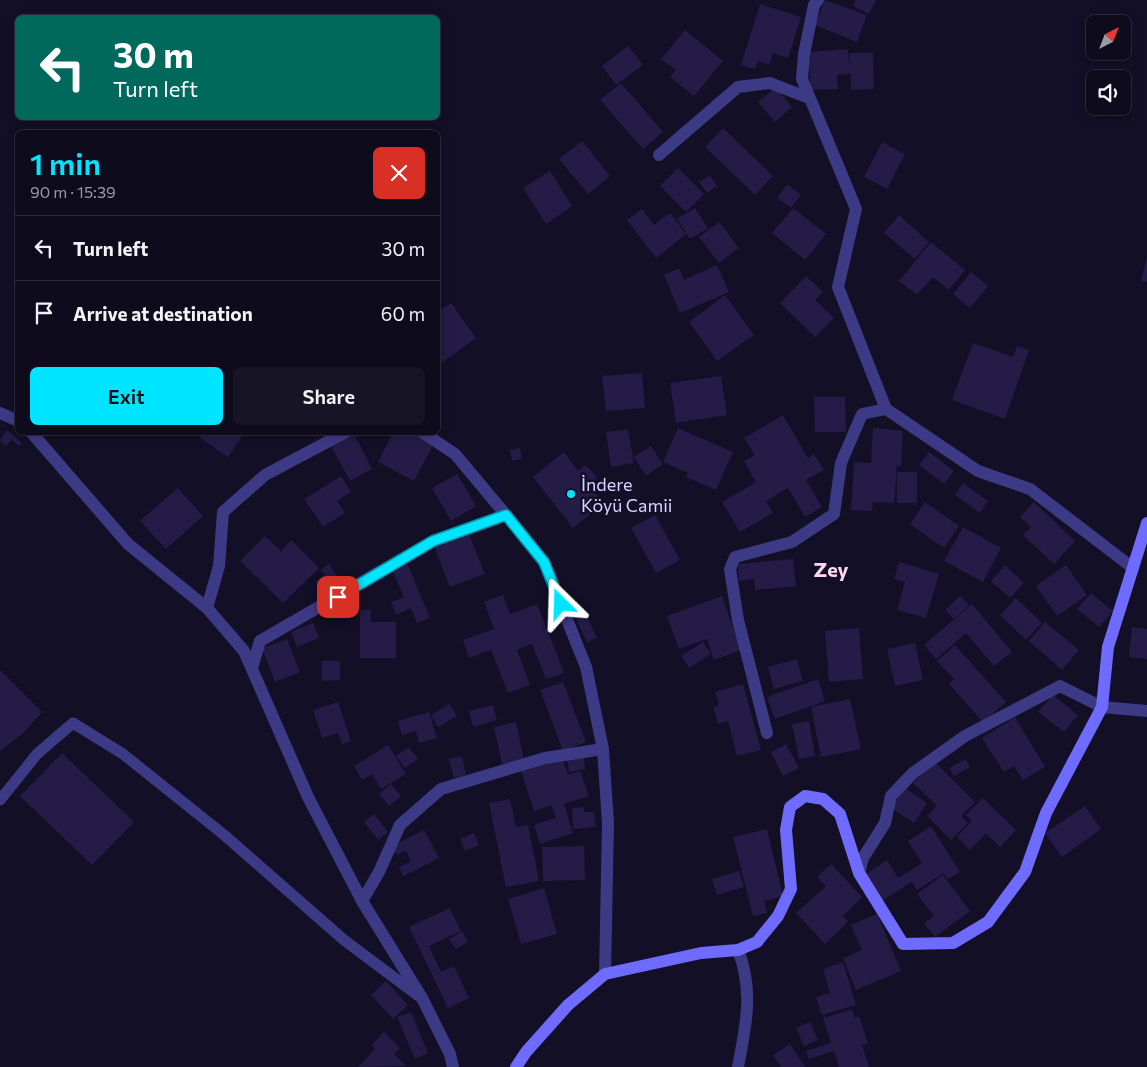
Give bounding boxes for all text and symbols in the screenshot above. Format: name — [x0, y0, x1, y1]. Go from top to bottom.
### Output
north arrow — [1086, 15, 1131, 60]
map controls — [1086, 15, 1131, 115]
text: 30 m — [113, 32, 194, 75]
icon: left — [30, 35, 95, 100]
button: sound — [1086, 70, 1131, 115]
text: Turn left — [113, 75, 198, 102]
text: 1 min — [30, 144, 101, 181]
button: close — [373, 147, 425, 199]
text: 90 m · 15:39 — [30, 182, 116, 201]
icon: left — [30, 234, 58, 262]
text: Turn left — [73, 237, 148, 260]
text: 30 m — [382, 237, 425, 260]
icon: arrive — [30, 299, 58, 327]
text: Arrive at destination — [73, 302, 253, 325]
text: 60 m — [381, 302, 425, 325]
button: Exit — [30, 367, 223, 425]
button: Share — [233, 367, 425, 425]
place label: İndere Köyü Camii — [581, 473, 672, 516]
marker: İndere Köyü Camii — [565, 488, 577, 500]
district label: Zey — [814, 557, 848, 581]
pin — [317, 576, 359, 618]
position arrow — [534, 577, 586, 629]
icon: arrive — [324, 583, 352, 611]

